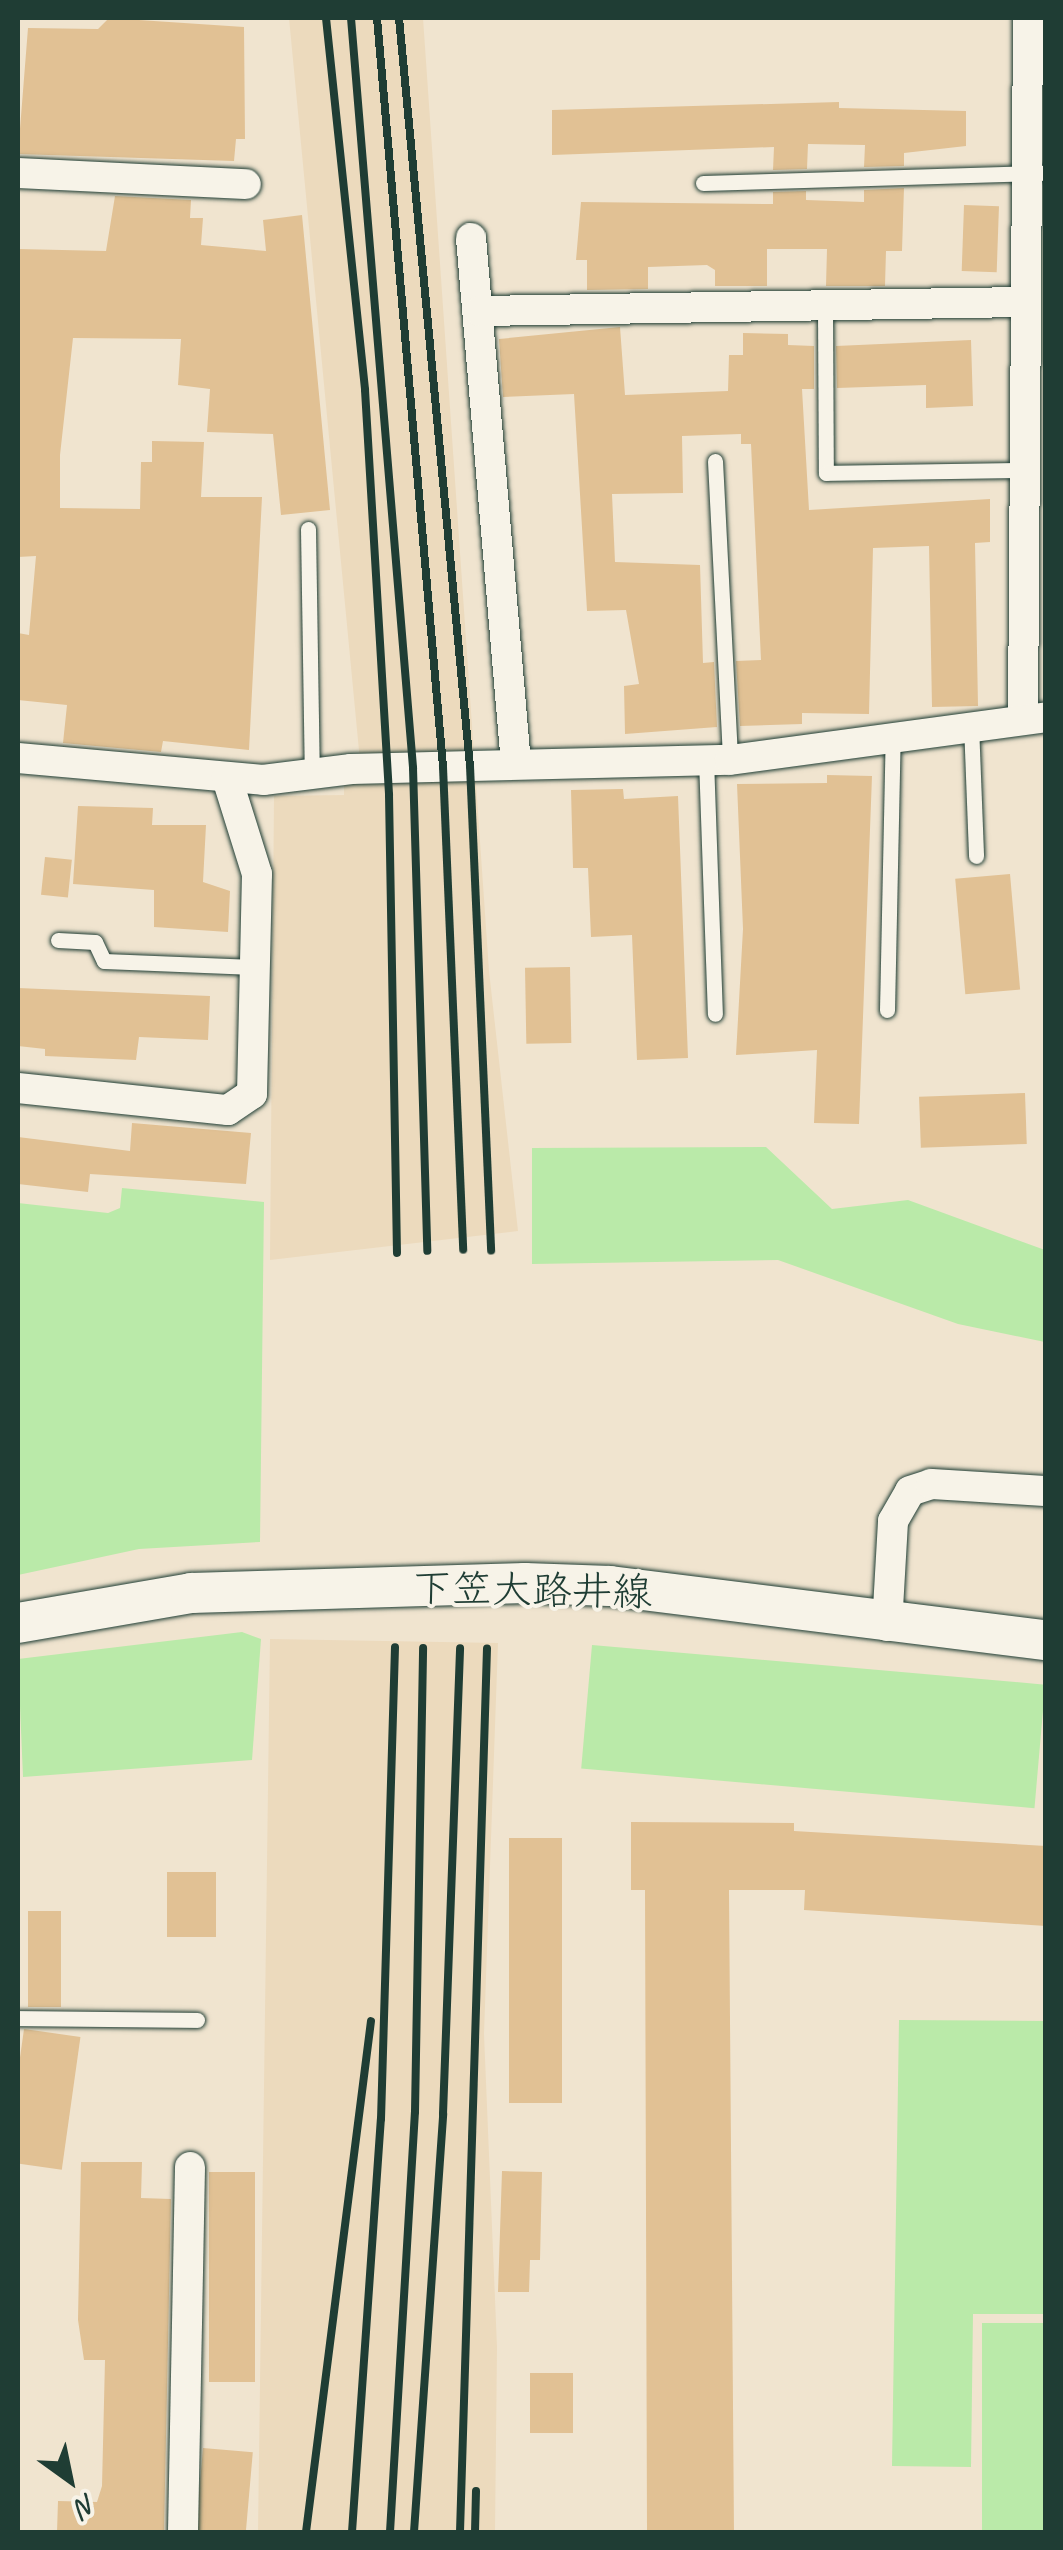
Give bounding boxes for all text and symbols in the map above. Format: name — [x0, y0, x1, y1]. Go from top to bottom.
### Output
street label: 下笠大路井線 — [412, 1564, 652, 1616]
north arrow — [20, 2430, 120, 2530]
text: N — [70, 2486, 103, 2525]

